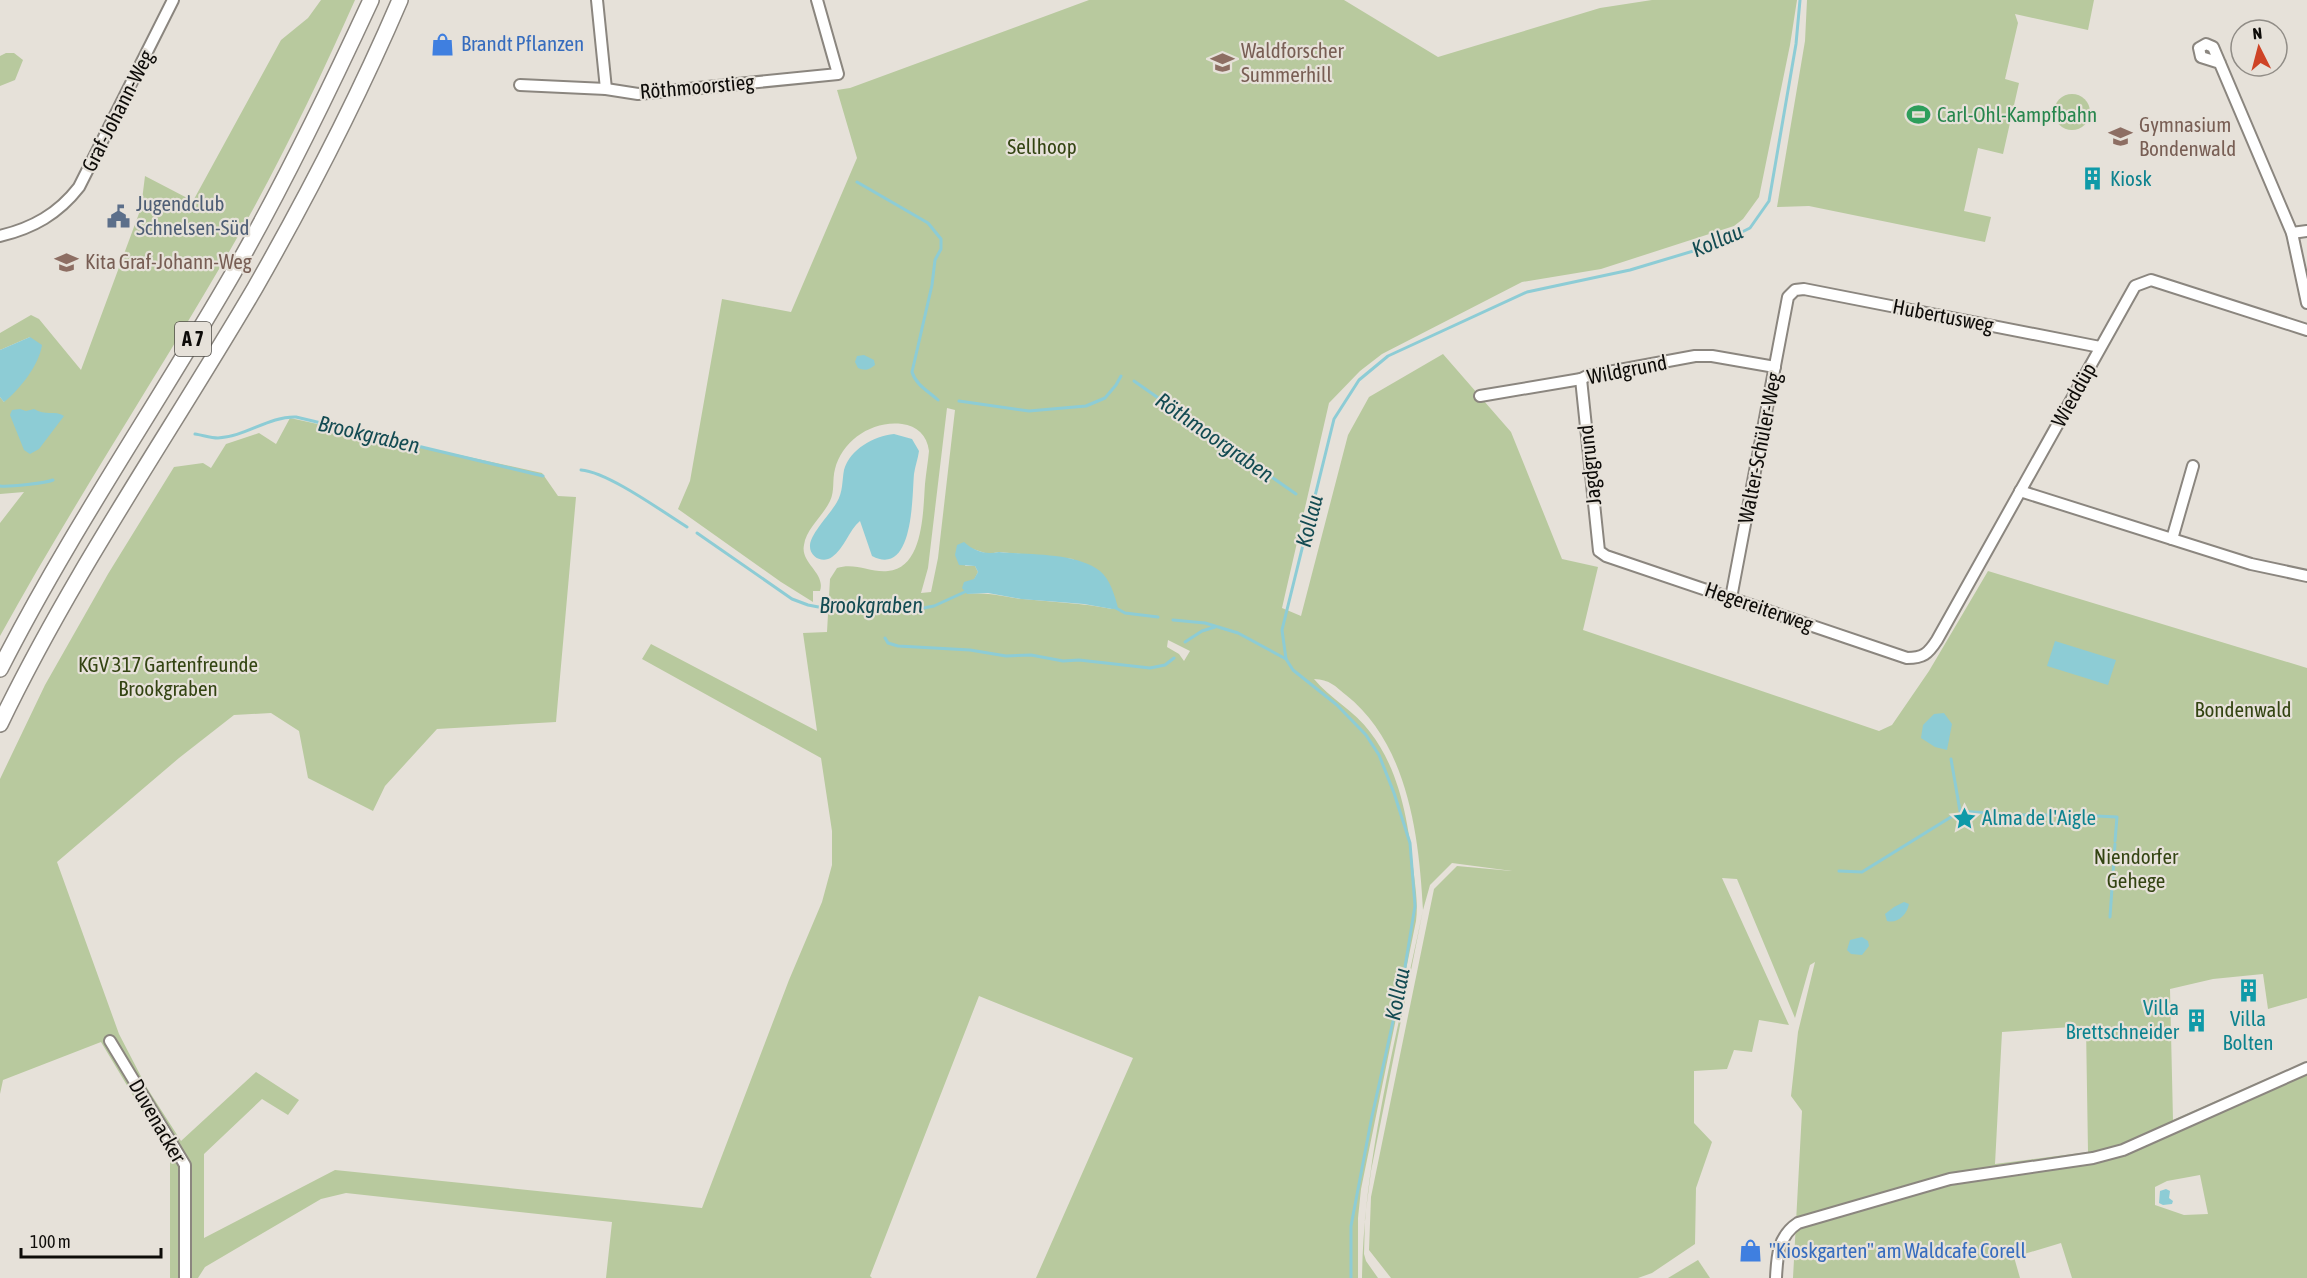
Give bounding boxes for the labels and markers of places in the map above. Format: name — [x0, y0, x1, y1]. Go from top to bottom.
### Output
shop icon: Brandt Pflanzen — [430, 31, 456, 57]
place label: Brandt Pflanzen — [461, 31, 584, 55]
place label: Waldforscher Summerhill — [1241, 38, 1344, 86]
school or university icon: Waldforscher Summerhill — [1210, 50, 1236, 76]
sports icon: Carl-Ohl-Kampfbahn — [1906, 102, 1932, 128]
place label: Carl-Ohl-Kampfbahn — [1937, 102, 2097, 126]
place label: Gymnasium Bondenwald — [2139, 112, 2236, 160]
school or university icon: Gymnasium Bondenwald — [2108, 124, 2134, 150]
building icon: Kiosk — [2079, 166, 2105, 192]
place label: Kiosk — [2110, 166, 2152, 190]
place label: Jugendclub Schnelsen-Süd — [136, 191, 249, 239]
public building icon: Jugendclub Schnelsen-Süd — [105, 203, 131, 229]
school or university icon: Kita Graf-Johann-Weg — [54, 249, 80, 275]
place label: Kita Graf-Johann-Weg — [85, 249, 252, 273]
place icon: Alma de l'Aigle — [1951, 805, 1977, 831]
place label: Alma de l'Aigle — [1982, 805, 2096, 829]
building icon: Villa Bolten — [2235, 978, 2261, 1004]
place label: Villa Brettschneider — [2066, 995, 2180, 1043]
place label: Villa Bolten — [2223, 1006, 2273, 1054]
building icon: Villa Brettschneider — [2184, 1007, 2210, 1033]
shop icon: "Kioskgarten" am Waldcafe Corell — [1738, 1238, 1764, 1264]
place label: "Kioskgarten" am Waldcafe Corell — [1769, 1238, 2026, 1262]

